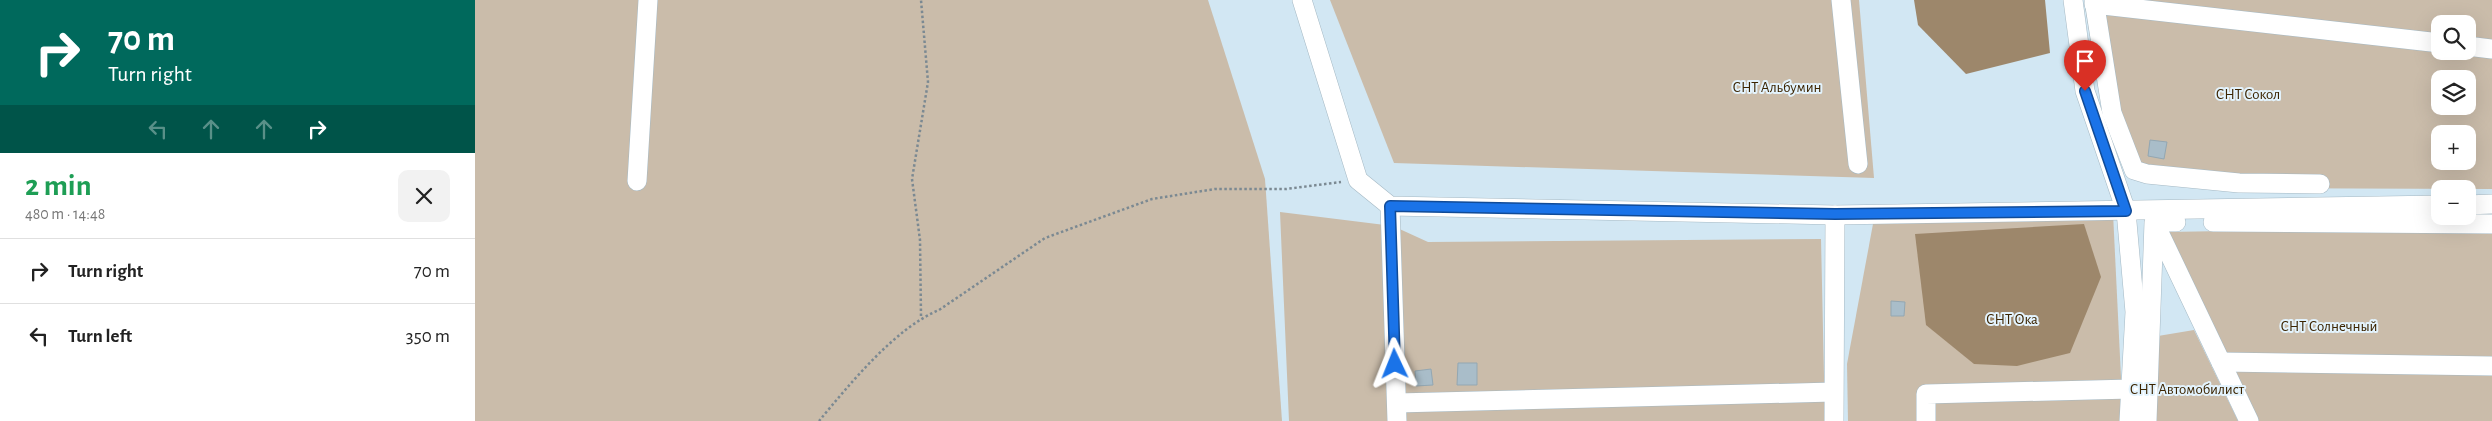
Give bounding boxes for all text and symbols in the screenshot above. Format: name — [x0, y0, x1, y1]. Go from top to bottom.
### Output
map controls — [2431, 15, 2476, 225]
button: search — [2431, 15, 2476, 60]
icon: right — [25, 20, 90, 85]
text: 70 m — [108, 22, 175, 57]
pin — [2064, 40, 2106, 91]
icon: arrive — [2071, 47, 2099, 75]
text: Turn right — [108, 63, 192, 85]
button: layers — [2431, 70, 2476, 115]
park label: СНТ Альбумин — [1732, 80, 1822, 95]
park label: СНТ Сокол — [2216, 87, 2280, 102]
icon: left — [144, 115, 172, 143]
icon: ahead — [197, 115, 225, 143]
icon: ahead — [250, 115, 278, 143]
icon: right — [303, 115, 331, 143]
button: + — [2431, 125, 2476, 170]
button: close — [398, 170, 450, 222]
text: 2 min — [25, 171, 92, 201]
button: − — [2431, 180, 2476, 225]
text: 480 m · 14:48 — [25, 206, 105, 222]
icon: right — [25, 257, 53, 285]
text: Turn right — [68, 262, 143, 281]
text: 70 m — [414, 262, 450, 281]
park label: СНТ Ока — [1986, 312, 2038, 327]
park label: СНТ Солнечный — [2280, 319, 2378, 334]
icon: left — [25, 322, 53, 350]
text: Turn left — [68, 327, 132, 346]
text: 350 m — [406, 327, 450, 346]
position arrow — [1368, 337, 1420, 389]
park label: СНТ Автомобилист — [2130, 382, 2245, 397]

